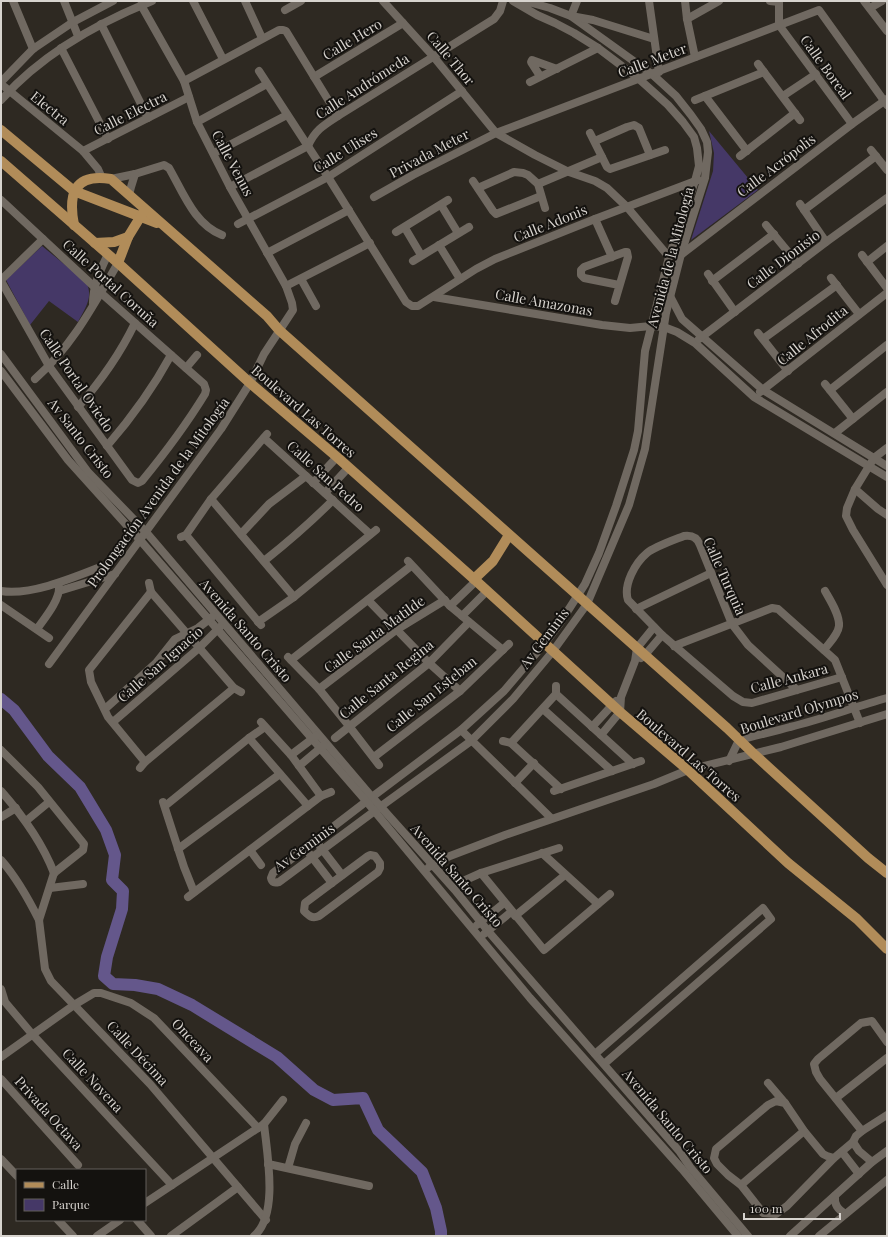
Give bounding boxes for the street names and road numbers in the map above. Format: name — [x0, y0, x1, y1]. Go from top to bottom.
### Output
street label: Calle Hero — [319, 14, 386, 64]
street label: Calle Thor — [423, 27, 480, 90]
street label: Calle Boreal — [796, 31, 856, 103]
street label: Calle Meter — [615, 38, 690, 82]
street label: Calle Andrómeda — [311, 49, 413, 123]
street label: Calle Electra — [90, 86, 170, 140]
street label: Electra — [27, 87, 73, 129]
street label: Calle Ulises — [309, 123, 381, 177]
street label: Privada Meter — [386, 124, 473, 182]
street label: Calle Venus — [208, 127, 258, 199]
street label: Calle Acrópolis — [733, 129, 819, 201]
street label: Avenida de la Mitología — [642, 185, 698, 330]
street label: Calle Adonis — [510, 200, 590, 246]
street label: Calle Dionisio — [742, 225, 824, 293]
street label: Calle Portal Coruña — [59, 235, 163, 331]
street label: Calle Amazonas — [494, 284, 594, 320]
street label: Calle Afrodita — [773, 301, 851, 369]
street label: Calle Portal Oviedo — [35, 325, 119, 436]
street label: Boulevard Las Torres — [248, 360, 360, 462]
street label: Av Santo Cristo — [43, 393, 118, 482]
street label: Prolongación Avenida de la Mitología — [83, 393, 233, 591]
street label: Calle San Pedro — [283, 436, 369, 516]
street label: Calle Turquia — [699, 534, 751, 618]
street label: Avenida Santo Cristo — [195, 573, 296, 686]
street label: Calle Santa Matilde — [320, 591, 428, 677]
street label: Av Geminis — [514, 604, 573, 673]
street label: Calle San Ignacio — [113, 621, 207, 706]
street label: Calle Santa Regina — [335, 635, 437, 723]
street label: Calle San Esteban — [382, 651, 481, 736]
street label: Calle Ankara — [748, 659, 830, 697]
street label: Boulevard Olympos — [738, 684, 860, 738]
street label: Boulevard Las Torres — [633, 704, 745, 806]
street label: Av Geminis — [269, 818, 338, 876]
street label: Avenida Santo Cristo — [406, 818, 507, 931]
street label: Onceava — [168, 1014, 218, 1066]
street label: Calle Décima — [103, 1016, 173, 1090]
street label: Calle Novena — [58, 1044, 128, 1116]
street label: Avenida Santo Cristo — [618, 1064, 718, 1178]
street label: Privada Octava — [11, 1072, 87, 1154]

